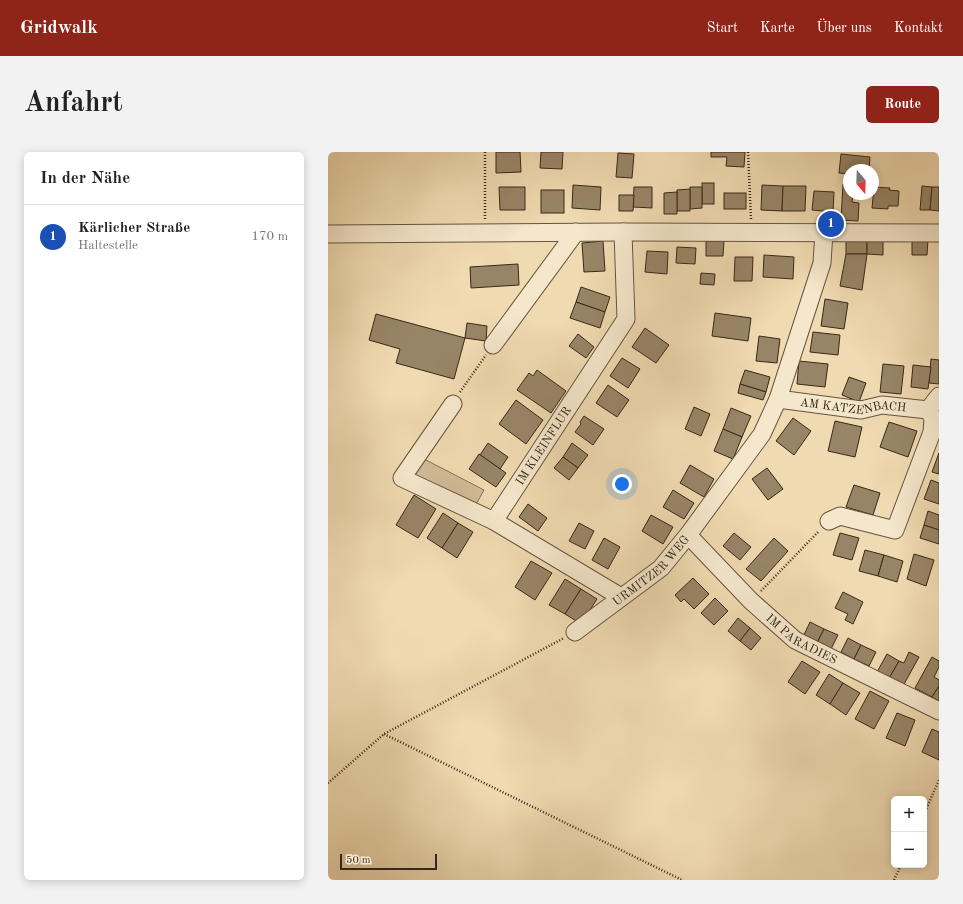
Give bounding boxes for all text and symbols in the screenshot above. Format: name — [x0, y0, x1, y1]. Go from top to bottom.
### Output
text: Gridwalk — [20, 19, 98, 38]
text: Start — [707, 21, 738, 35]
text: Karte — [760, 21, 795, 35]
text: Über uns — [817, 21, 872, 35]
text: Kontakt — [894, 21, 943, 35]
button: Route — [866, 86, 939, 123]
text: Anfahrt — [24, 90, 123, 118]
north arrow — [843, 164, 879, 200]
text: In der Nähe — [40, 170, 130, 187]
pin: 1 — [818, 209, 844, 239]
text: Kärlicher Straße — [78, 221, 190, 236]
text: 1 — [49, 230, 57, 243]
text: 170 m — [251, 230, 288, 243]
text: Haltestelle — [78, 239, 138, 252]
street label: AM KATZENBACH — [799, 397, 907, 417]
street label: IM KLEINFLUR — [514, 405, 574, 488]
your location — [612, 474, 632, 494]
street label: URMITZER WEG — [611, 533, 692, 609]
street label: IM PARADIES — [763, 612, 839, 667]
map controls — [891, 796, 927, 868]
button: + — [891, 796, 927, 832]
button: − — [891, 832, 927, 868]
scale bar — [340, 852, 437, 871]
text: 50 m — [346, 855, 371, 866]

